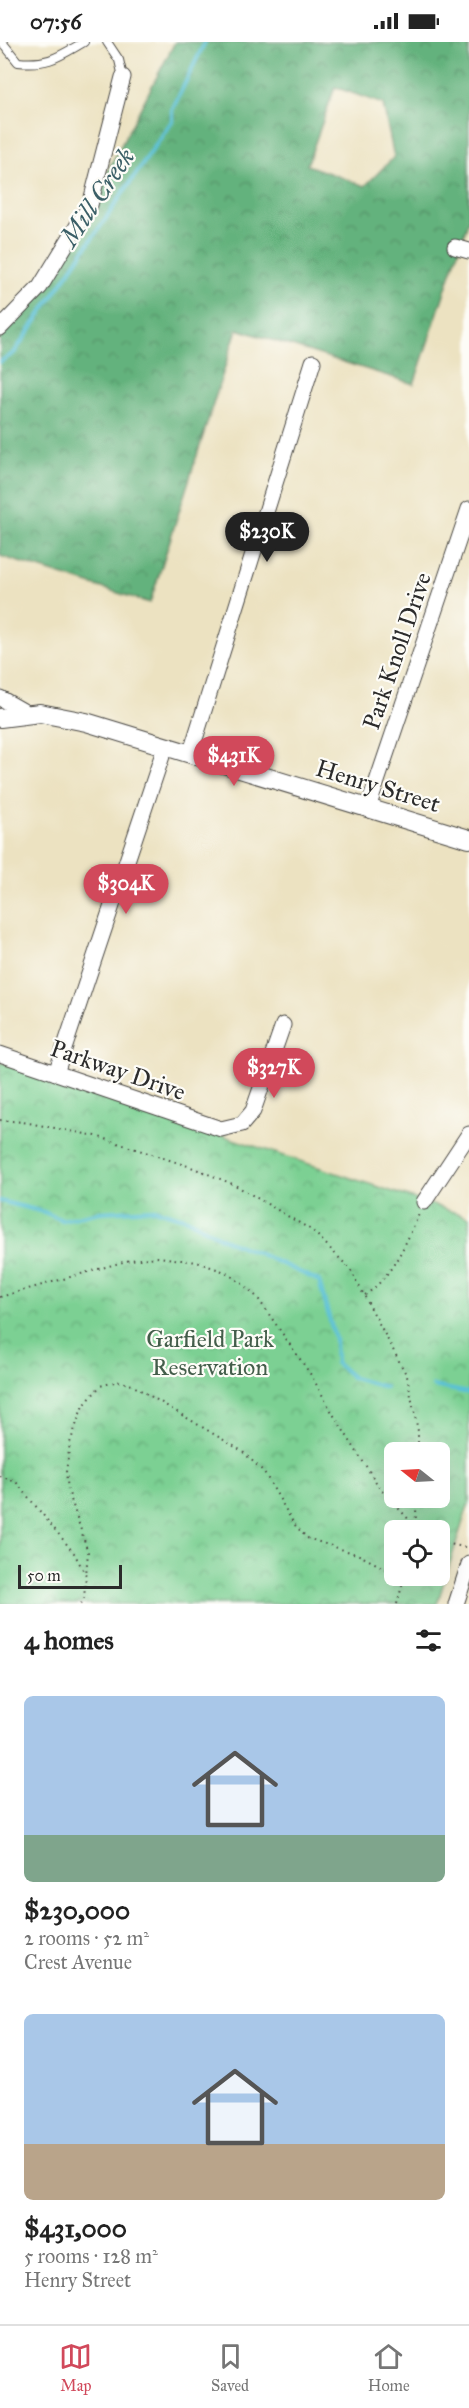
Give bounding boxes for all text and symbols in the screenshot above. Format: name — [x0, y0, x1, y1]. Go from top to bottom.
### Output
text: 07:56 — [30, 8, 82, 35]
water label: Mill Creek — [51, 142, 142, 255]
pin: $230K — [225, 512, 309, 563]
text: $230K — [239, 519, 295, 543]
street label: Park Knoll Drive — [356, 568, 438, 734]
pin: $431K — [192, 736, 276, 787]
text: $431K — [207, 743, 261, 767]
street label: Henry Street — [312, 753, 444, 819]
pin: $304K — [84, 864, 168, 915]
text: $304K — [98, 871, 154, 895]
street label: Parkway Drive — [47, 1033, 189, 1107]
pin: $327K — [232, 1048, 316, 1099]
text: $327K — [247, 1055, 301, 1079]
park label: Garfield Park Reservation — [146, 1324, 275, 1382]
north arrow — [384, 1442, 450, 1508]
map controls — [384, 1442, 450, 1586]
button: locate — [384, 1520, 450, 1586]
scale bar — [18, 1562, 122, 1590]
text: 50 m — [27, 1566, 61, 1585]
text: 4 homes — [24, 1624, 114, 1656]
icon: filters — [412, 1624, 445, 1657]
icon: home — [181, 1735, 289, 1843]
text: $230,000 — [24, 1894, 130, 1926]
text: 2 rooms · 52 m² — [24, 1926, 149, 1950]
text: Crest Avenue — [24, 1950, 132, 1974]
icon: home — [181, 2053, 289, 2161]
text: $431,000 — [24, 2212, 127, 2244]
text: 5 rooms · 128 m² — [24, 2244, 158, 2268]
text: Henry Street — [24, 2268, 131, 2292]
tab: Map — [59, 2340, 92, 2395]
tab: Saved — [211, 2340, 249, 2395]
tab: Home — [368, 2340, 410, 2395]

